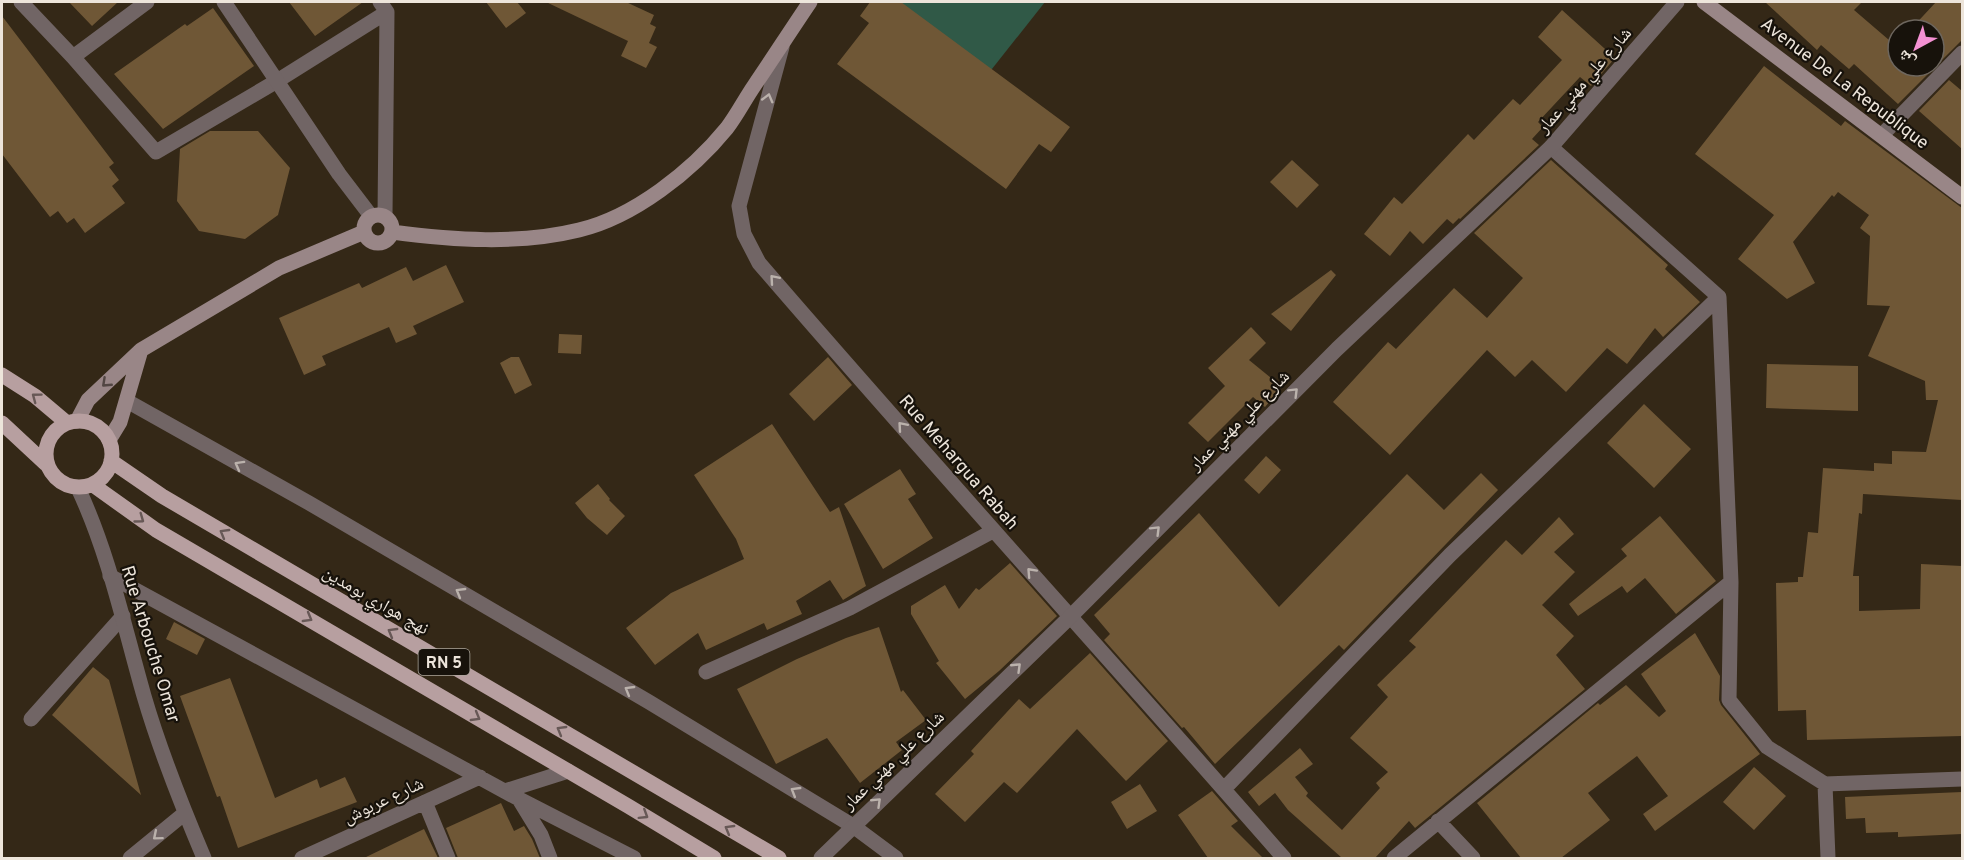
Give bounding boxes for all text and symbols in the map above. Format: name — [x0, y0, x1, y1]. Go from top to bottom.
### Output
street label: Avenue De La Republique — [1755, 13, 1933, 155]
north arrow — [1886, 18, 1946, 78]
street label: شارع علي مهني عمار — [1532, 23, 1639, 141]
text: ش — [1894, 45, 1920, 71]
one-way arrow — [761, 93, 773, 104]
one-way arrow — [770, 275, 781, 286]
street label: شارع علي مهني عمار — [1184, 366, 1297, 478]
one-way arrow — [102, 376, 112, 387]
one-way arrow — [1286, 388, 1297, 399]
street label: Rue Mehargua Rabah — [893, 391, 1023, 535]
one-way arrow — [31, 393, 42, 404]
one-way arrow — [898, 423, 909, 433]
one-way arrow — [235, 460, 246, 472]
one-way arrow — [134, 512, 145, 523]
one-way arrow — [1150, 526, 1160, 537]
one-way arrow — [220, 529, 230, 540]
street label: نهج هواري بومدين — [317, 562, 433, 642]
street label: Rue Arbouche Omar — [115, 563, 184, 726]
one-way arrow — [1027, 569, 1038, 579]
one-way arrow — [456, 588, 466, 599]
one-way arrow — [301, 611, 312, 623]
one-way arrow — [388, 627, 398, 639]
road number: RN 5 — [418, 649, 470, 675]
one-way arrow — [1011, 663, 1021, 674]
one-way arrow — [625, 686, 635, 697]
street label: شارع علي مهني عمار — [837, 706, 951, 818]
one-way arrow — [470, 709, 480, 721]
one-way arrow — [556, 726, 567, 738]
street label: شارع عربوش — [340, 773, 428, 830]
one-way arrow — [791, 788, 802, 799]
one-way arrow — [870, 799, 881, 810]
one-way arrow — [638, 808, 648, 820]
one-way arrow — [725, 825, 735, 836]
one-way arrow — [153, 828, 164, 839]

